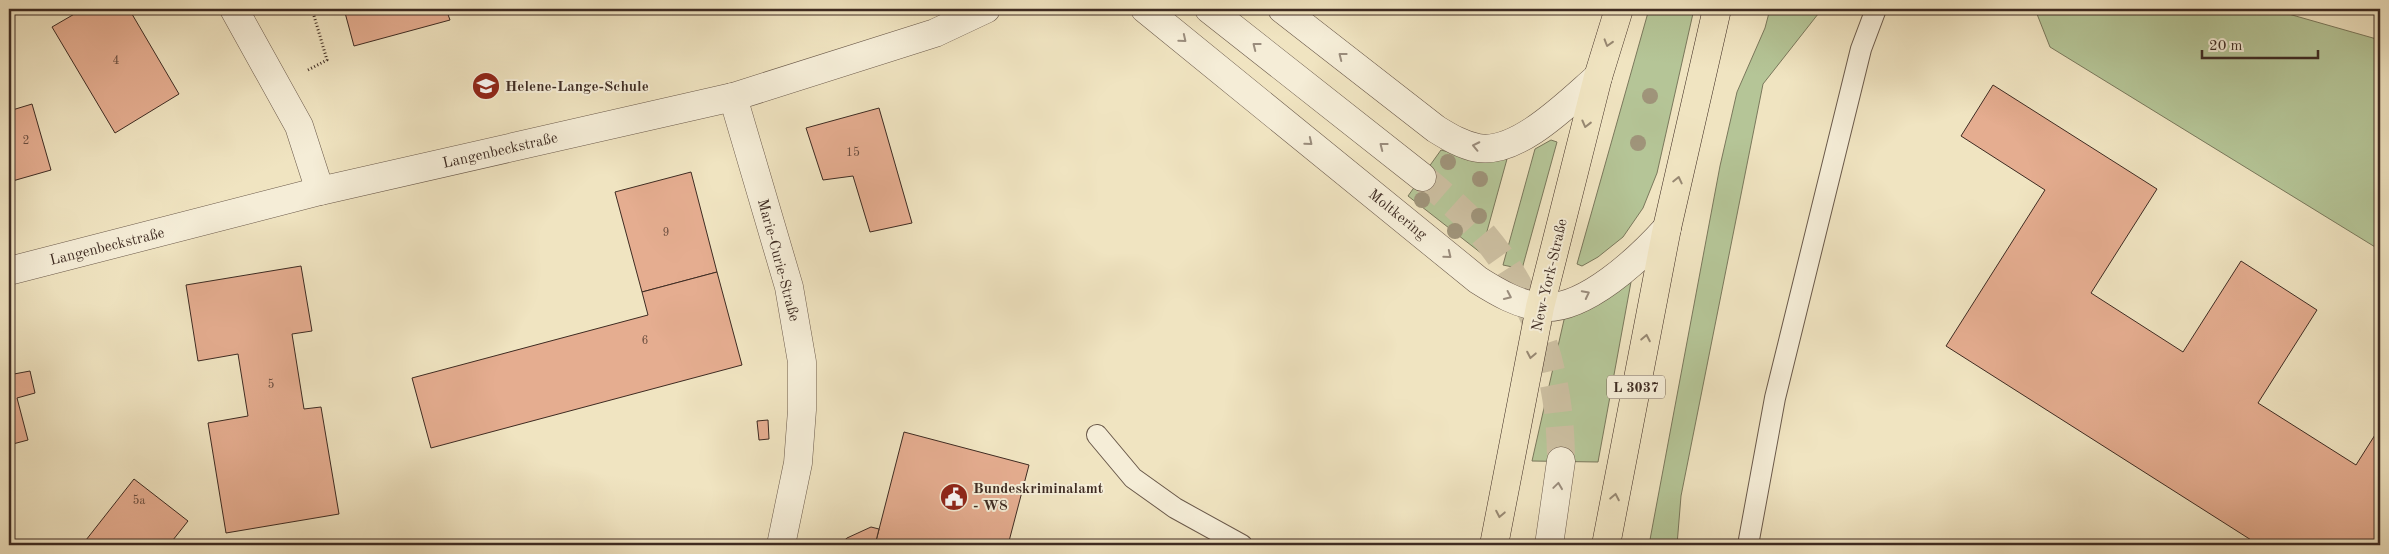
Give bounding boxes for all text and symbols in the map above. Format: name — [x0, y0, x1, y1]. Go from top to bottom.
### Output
scale bar — [2202, 28, 2318, 60]
one-way arrow — [1177, 34, 1186, 43]
one-way arrow — [1604, 38, 1614, 46]
text: 20 m — [2209, 39, 2243, 54]
one-way arrow — [1253, 43, 1262, 51]
one-way arrow — [1339, 52, 1348, 61]
house number: 4 — [113, 55, 120, 67]
school or university icon: Helene-Lange-Schule — [471, 71, 501, 101]
place label: Helene-Lange-Schule — [505, 80, 649, 95]
one-way arrow — [1581, 119, 1592, 128]
street label: Langenbeckstraße — [441, 131, 559, 172]
house number: 2 — [23, 135, 29, 147]
one-way arrow — [1303, 136, 1312, 145]
one-way arrow — [1471, 141, 1480, 152]
one-way arrow — [1380, 144, 1389, 152]
house number: 15 — [846, 146, 860, 159]
one-way arrow — [1672, 176, 1683, 185]
street label: Moltkering — [1365, 187, 1429, 243]
street label: Marie-Curie-Straße — [754, 197, 801, 323]
street label: New-York-Straße — [1530, 217, 1571, 333]
street label: Langenbeckstraße — [48, 226, 166, 269]
house number: 9 — [663, 227, 669, 239]
one-way arrow — [1443, 250, 1452, 259]
one-way arrow — [1503, 290, 1512, 300]
one-way arrow — [1581, 290, 1590, 300]
one-way arrow — [1640, 333, 1650, 342]
house number: 6 — [642, 335, 649, 347]
one-way arrow — [1526, 351, 1536, 359]
road number: L 3037 — [1607, 376, 1665, 398]
house number: 5 — [268, 378, 275, 391]
public building icon: Bundeskriminalamt - W8 — [939, 482, 969, 512]
place label: Bundeskriminalamt - W8 — [973, 482, 1104, 514]
one-way arrow — [1552, 482, 1562, 490]
one-way arrow — [1610, 493, 1620, 502]
house number: 5a — [133, 494, 146, 507]
one-way arrow — [1495, 510, 1506, 519]

